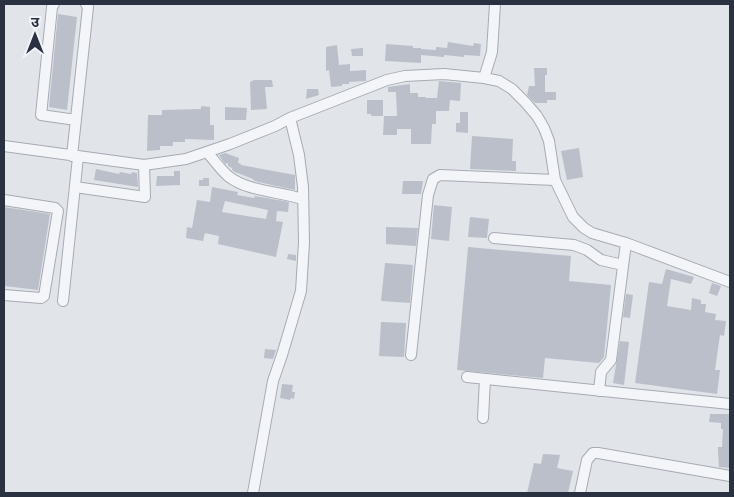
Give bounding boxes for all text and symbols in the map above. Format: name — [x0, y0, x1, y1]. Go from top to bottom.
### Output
north arrow — [10, 10, 60, 60]
text: उ — [31, 14, 40, 31]

